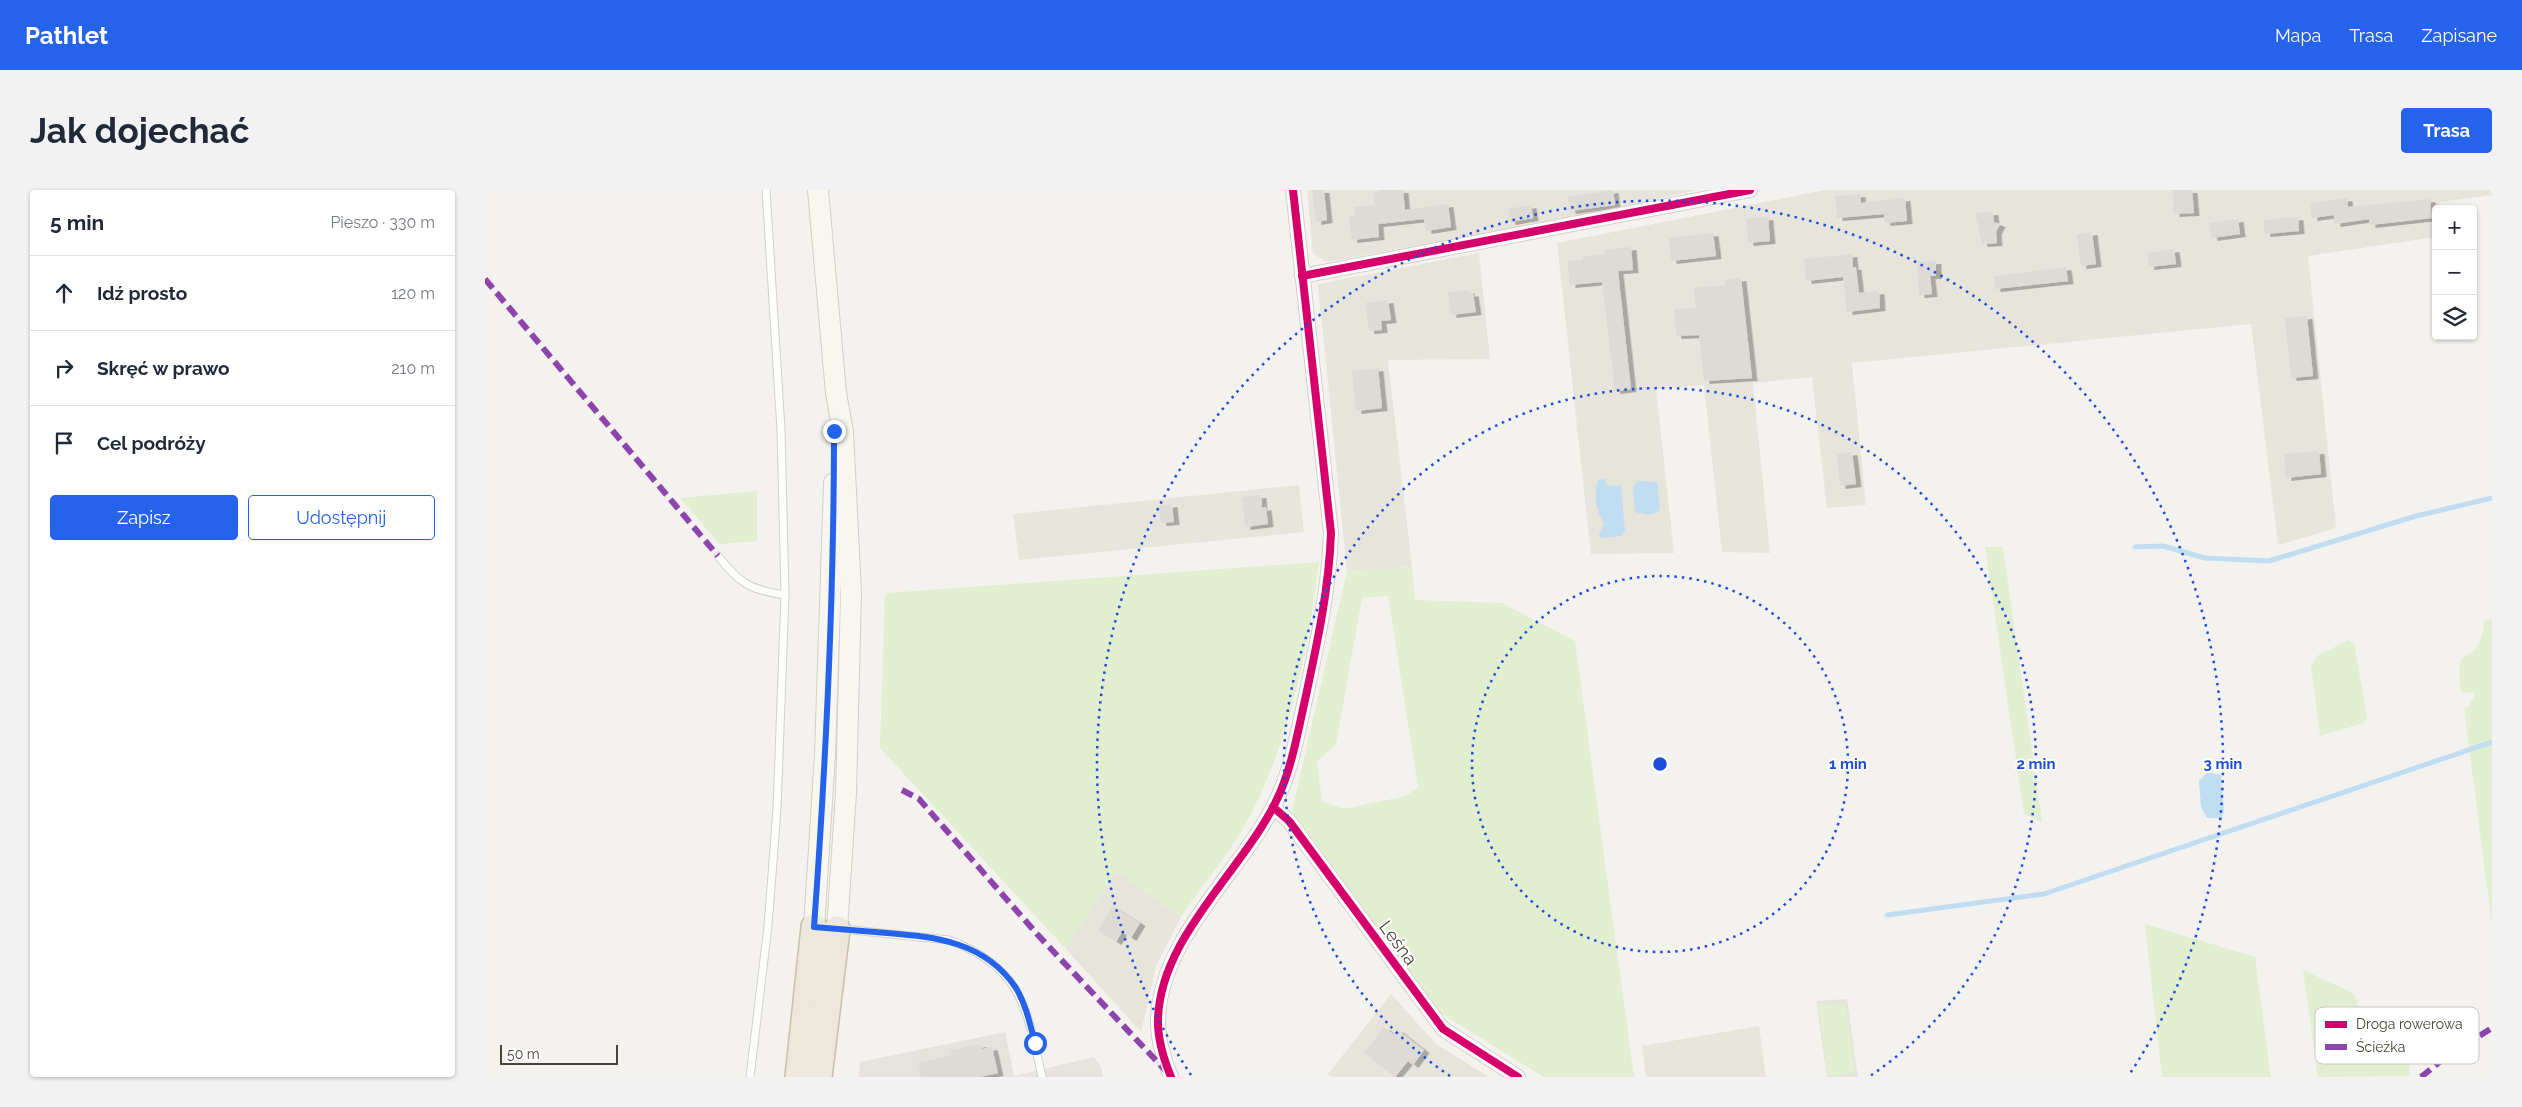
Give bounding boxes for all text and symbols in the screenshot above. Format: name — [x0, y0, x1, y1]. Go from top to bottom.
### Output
text: Pathlet — [25, 21, 108, 50]
text: Mapa — [2275, 25, 2321, 46]
text: Trasa — [2349, 25, 2393, 46]
text: Zapisane — [2421, 25, 2497, 46]
button: Trasa — [2401, 108, 2492, 153]
text: Jak dojechać — [30, 110, 249, 151]
map controls — [2432, 205, 2477, 340]
button: + — [2432, 205, 2477, 250]
text: 5 min — [50, 210, 104, 235]
text: Pieszo · 330 m — [330, 213, 435, 232]
button: − — [2432, 250, 2477, 295]
icon: ahead — [50, 279, 78, 307]
text: Idź prosto — [97, 282, 187, 304]
text: 120 m — [391, 284, 435, 303]
button: layers — [2432, 295, 2477, 340]
icon: right — [50, 354, 78, 382]
text: Skręć w prawo — [97, 357, 230, 379]
text: 210 m — [391, 359, 435, 378]
route end — [823, 420, 846, 443]
icon: arrive — [50, 429, 78, 457]
text: Cel podróży — [97, 432, 206, 454]
button: Zapisz — [50, 495, 238, 540]
button: Udostępnij — [248, 495, 435, 540]
centre of rings — [1651, 755, 1669, 773]
text: 1 min — [1829, 755, 1867, 773]
text: 2 min — [2017, 755, 2055, 773]
text: 3 min — [2204, 755, 2242, 773]
street label: Leśna — [1375, 916, 1422, 969]
legend — [2315, 1007, 2479, 1064]
text: Droga rowerowa — [2356, 1016, 2463, 1032]
route start — [1024, 1032, 1047, 1055]
text: Ścieżka — [2356, 1038, 2405, 1055]
scale bar — [500, 1042, 617, 1065]
text: 50 m — [507, 1046, 540, 1062]

